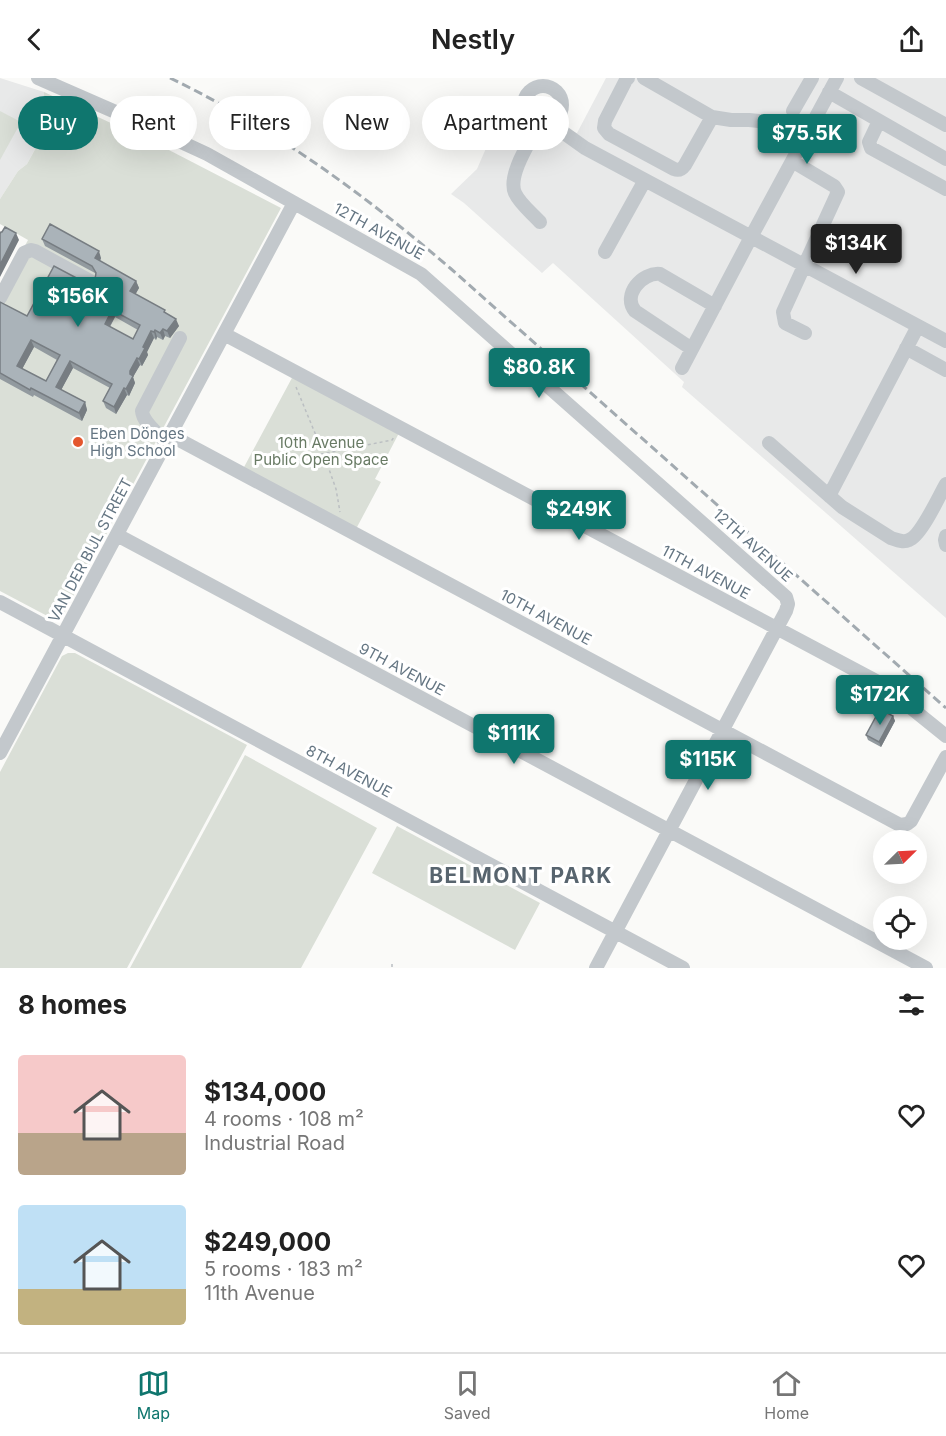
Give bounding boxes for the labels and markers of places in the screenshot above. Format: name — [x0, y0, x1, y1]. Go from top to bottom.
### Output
pin: $75.5K — [758, 114, 856, 165]
pin: $134K — [814, 224, 898, 275]
pin: $156K — [36, 277, 120, 328]
pin: $80.8K — [490, 348, 588, 399]
place label: Eben Dönges High School — [90, 424, 185, 460]
marker: Eben Dönges High School — [71, 435, 85, 449]
pin: $249K — [537, 490, 621, 541]
pin: $172K — [838, 675, 922, 726]
pin: $111K — [472, 714, 556, 765]
pin: $115K — [666, 740, 750, 791]

